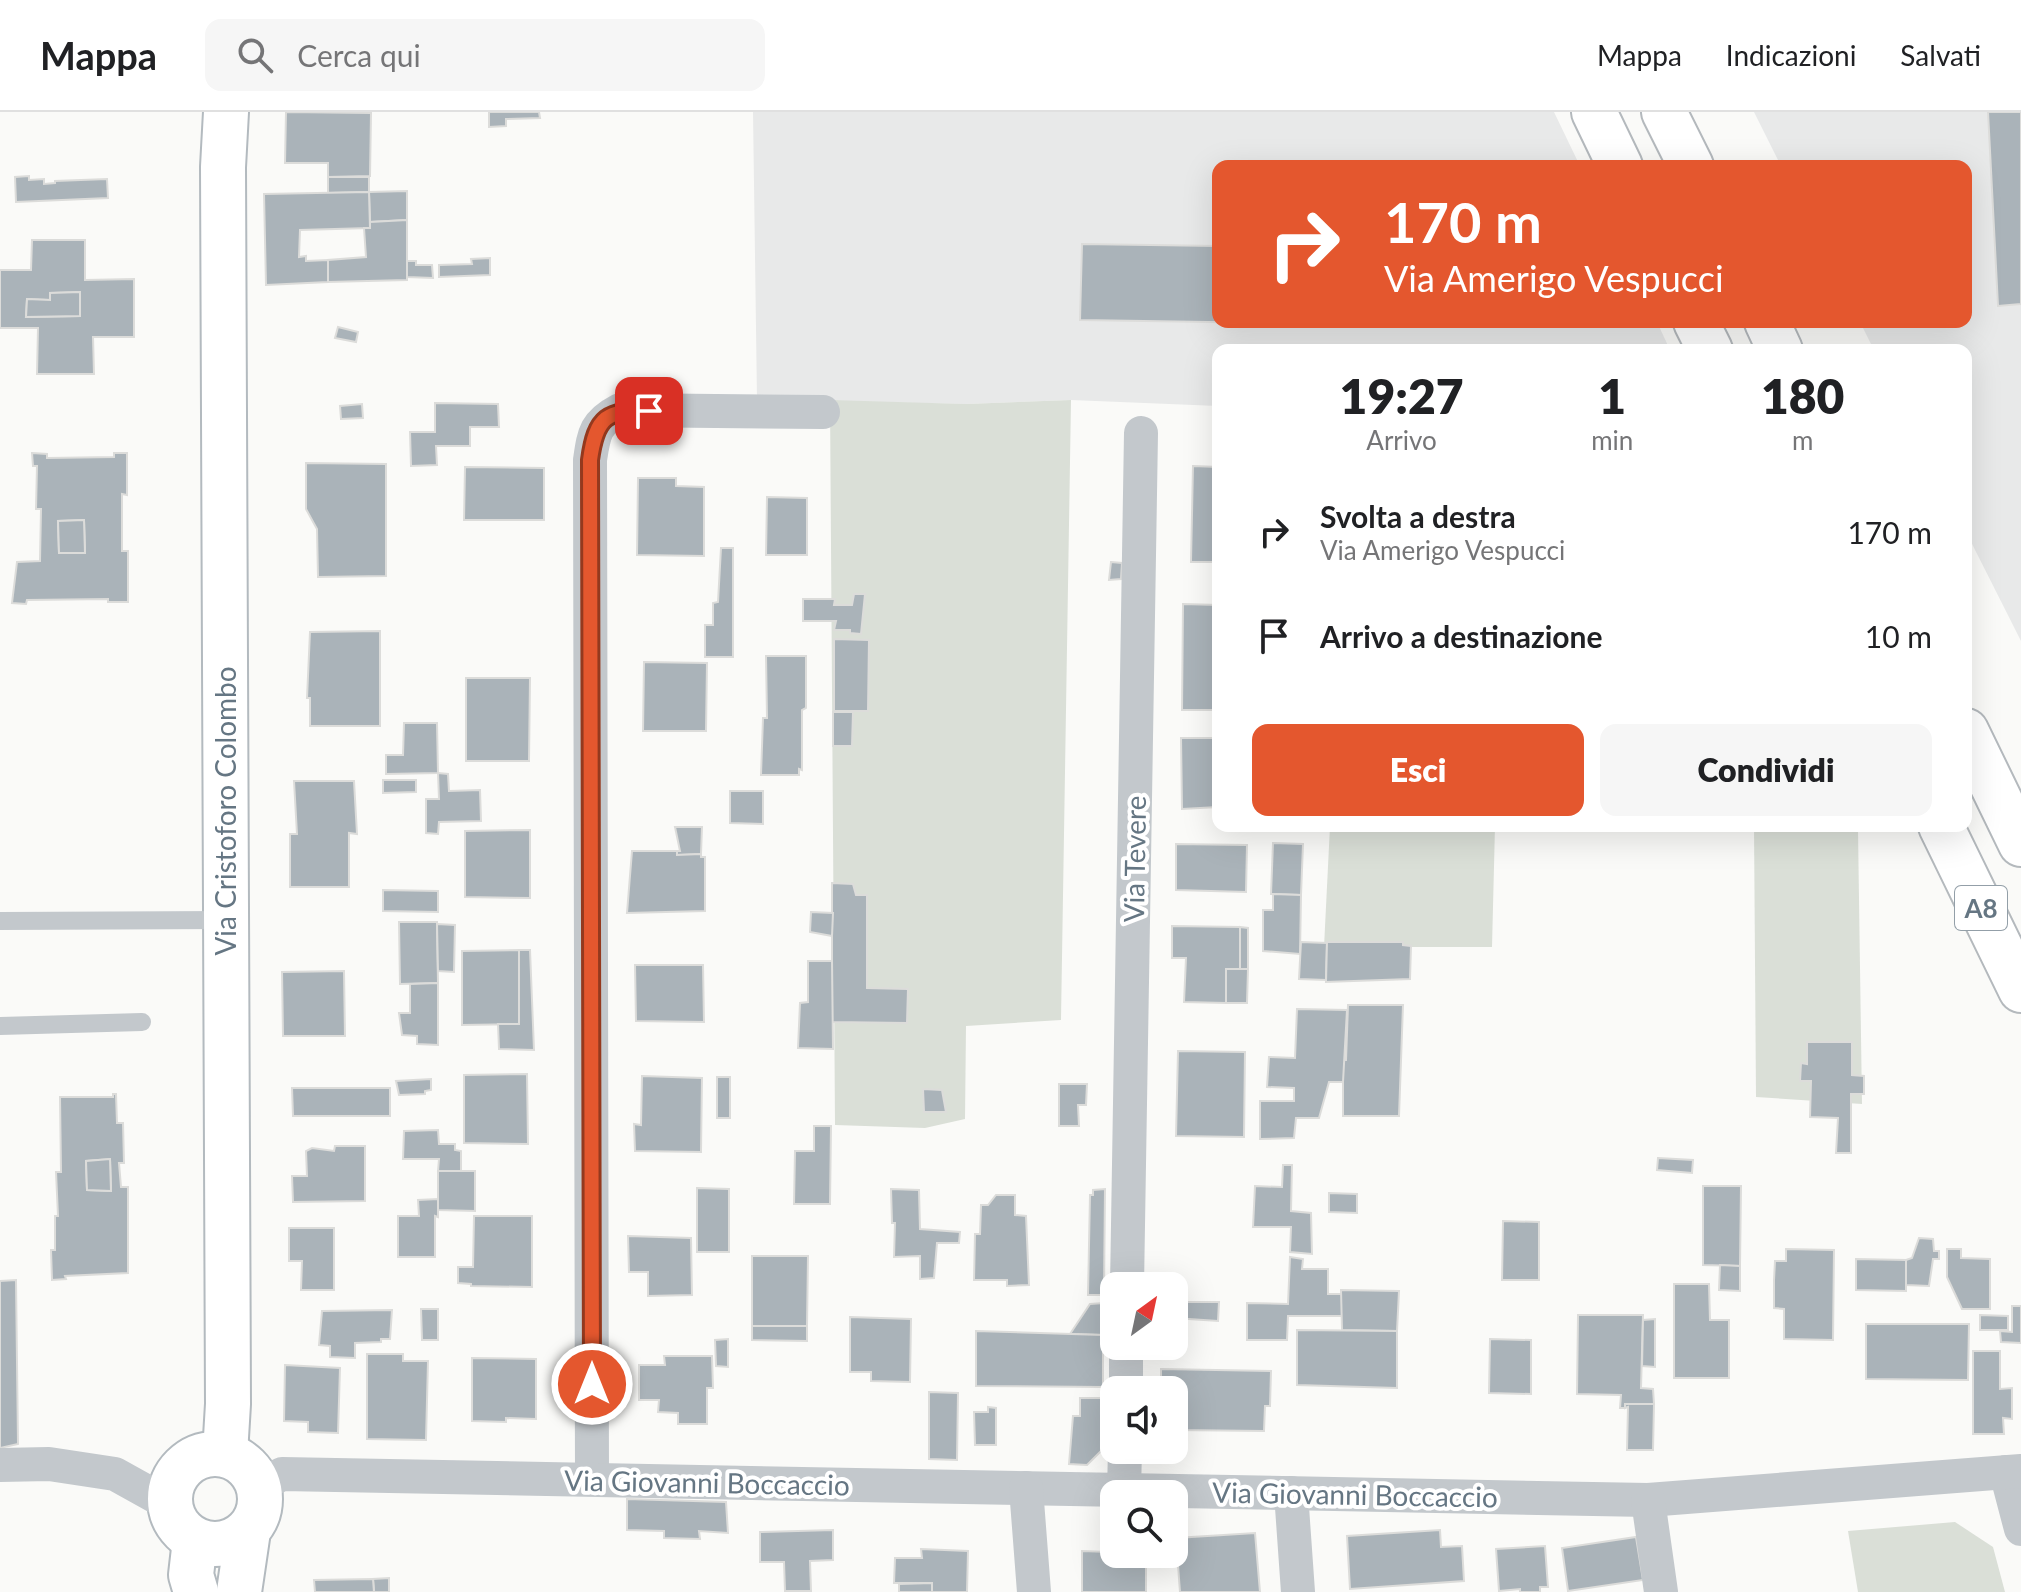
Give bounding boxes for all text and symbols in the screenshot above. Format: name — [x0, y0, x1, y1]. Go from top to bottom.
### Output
search box — [205, 19, 765, 91]
text: Mappa — [40, 32, 157, 78]
icon: search — [233, 33, 277, 77]
text: Cerca qui — [297, 37, 421, 73]
text: Mappa — [1597, 38, 1682, 72]
text: Indicazioni — [1726, 38, 1856, 72]
text: Salvati — [1900, 38, 1981, 72]
text: 170 m — [1384, 188, 1542, 255]
icon: right — [1252, 192, 1356, 296]
text: Via Amerigo Vespucci — [1384, 256, 1724, 300]
text: 19:27 — [1340, 367, 1464, 424]
text: 1 — [1598, 367, 1626, 424]
text: 180 — [1761, 367, 1844, 424]
pin — [615, 377, 683, 445]
icon: arrive — [627, 389, 671, 433]
text: Arrivo — [1366, 424, 1437, 456]
text: min — [1591, 424, 1633, 456]
text: m — [1792, 424, 1813, 456]
text: Svolta a destra — [1320, 498, 1516, 534]
icon: right — [1252, 510, 1296, 554]
text: 170 m — [1847, 514, 1932, 550]
text: Via Amerigo Vespucci — [1320, 534, 1565, 566]
icon: arrive — [1252, 614, 1296, 658]
text: Arrivo a destinazione — [1320, 618, 1602, 654]
text: 10 m — [1865, 618, 1932, 654]
street label: Via Cristoforo Colombo — [208, 666, 242, 956]
button: Esci — [1252, 724, 1584, 816]
button: Condividi — [1600, 724, 1932, 816]
street label: Via Tevere — [1116, 795, 1152, 923]
road number: A8 — [1955, 886, 2007, 930]
north arrow — [1100, 1272, 1188, 1360]
map controls — [1100, 1272, 1188, 1568]
position arrow — [550, 1342, 634, 1426]
button: sound — [1100, 1376, 1188, 1464]
street label: Via Giovanni Boccaccio — [564, 1463, 850, 1501]
street label: Via Giovanni Boccaccio — [1212, 1475, 1498, 1513]
button: search — [1100, 1480, 1188, 1568]

